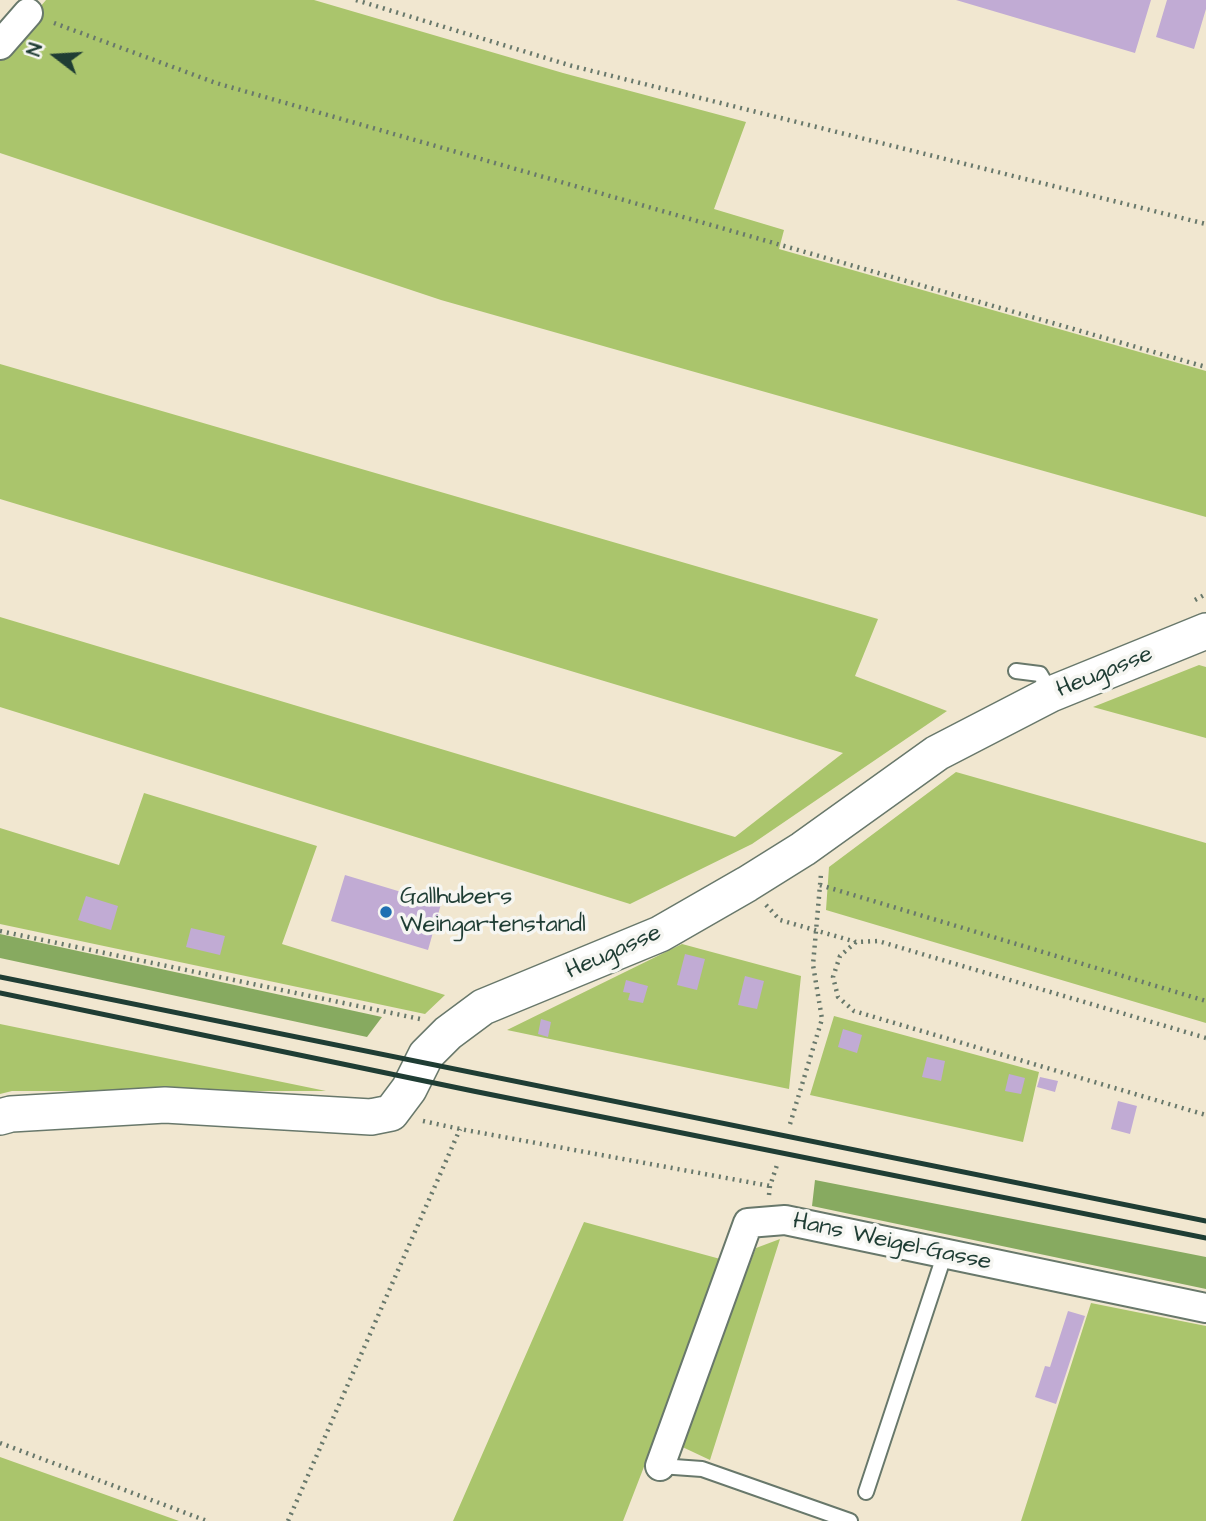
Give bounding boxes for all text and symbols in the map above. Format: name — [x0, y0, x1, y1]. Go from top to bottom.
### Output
north arrow — [21, 21, 91, 91]
text: N — [21, 40, 50, 59]
street label: Heugasse — [1053, 641, 1157, 705]
place label: Gallhubers Weingartenstandl — [400, 884, 586, 940]
marker: Gallhubers Weingartenstandl — [378, 904, 394, 920]
street label: Heugasse — [562, 919, 666, 987]
street label: Hans Weigel-Gasse — [790, 1208, 994, 1278]

